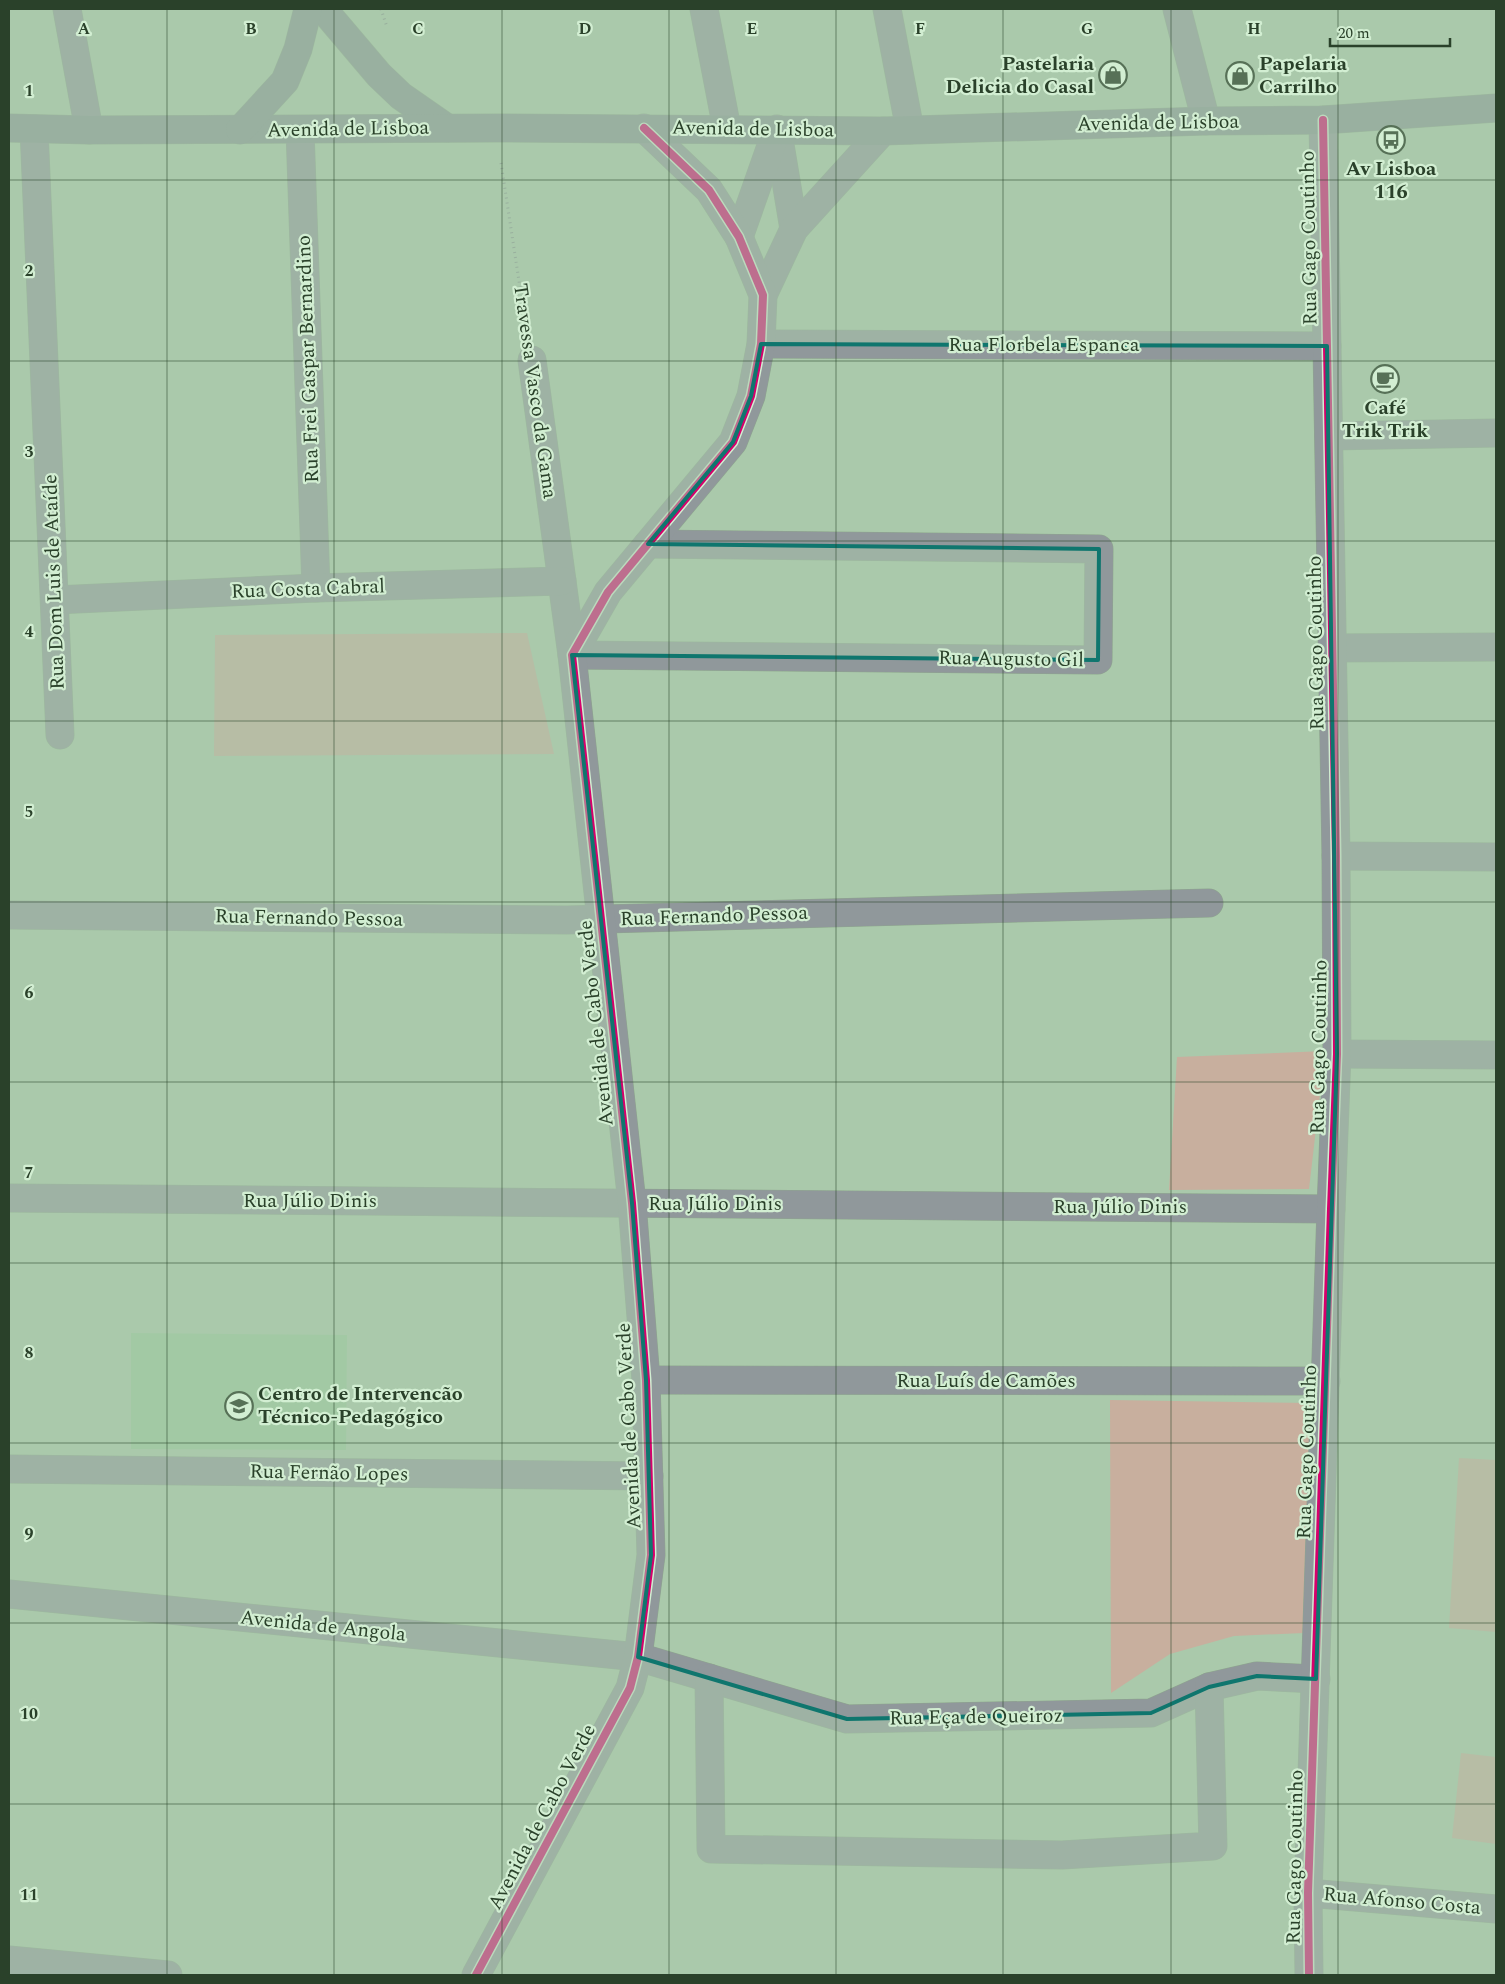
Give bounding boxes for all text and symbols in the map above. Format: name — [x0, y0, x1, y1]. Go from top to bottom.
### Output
scale bar — [1330, 15, 1450, 47]
text: A — [78, 17, 91, 41]
text: B — [245, 17, 257, 41]
text: C — [412, 17, 424, 41]
text: D — [579, 17, 592, 41]
text: E — [747, 17, 757, 41]
text: F — [915, 17, 925, 41]
text: G — [1081, 17, 1093, 41]
text: H — [1247, 17, 1261, 41]
text: 20 m — [1338, 22, 1370, 45]
place label: Pastelaria Delicia do Casal — [945, 49, 1095, 102]
place label: Papelaria Carrilho — [1259, 49, 1348, 102]
shop icon: Pastelaria Delicia do Casal — [1098, 60, 1128, 90]
shop icon: Papelaria Carrilho — [1225, 61, 1255, 91]
text: 1 — [25, 79, 33, 103]
street label: Avenida de Lisboa — [1077, 107, 1240, 139]
street label: Avenida de Lisboa — [267, 113, 430, 145]
street label: Avenida de Lisboa — [672, 113, 835, 145]
bus stop icon: Av Lisboa 116 — [1376, 125, 1406, 155]
street label: Rua Gago Coutinho — [1292, 150, 1326, 326]
place label: Av Lisboa 116 — [1346, 154, 1437, 207]
street label: Rua Frei Gaspar Bernardino — [289, 235, 327, 483]
text: 2 — [25, 259, 34, 283]
street label: Travessa Vasco da Gama — [505, 281, 565, 501]
street label: Rua Florbela Espanca — [948, 330, 1140, 360]
cafe icon: Café Trik Trik — [1370, 364, 1400, 394]
place label: Café Trik Trik — [1342, 393, 1428, 446]
text: 3 — [25, 440, 34, 464]
street label: Rua Dom Luis de Ataíde — [35, 474, 73, 690]
street label: Rua Gago Coutinho — [1299, 555, 1333, 731]
street label: Rua Costa Cabral — [231, 571, 385, 607]
text: 4 — [25, 620, 34, 644]
street label: Rua Augusto Gil — [938, 643, 1084, 675]
text: 5 — [25, 800, 33, 824]
street label: Rua Fernando Pessoa — [619, 898, 809, 934]
street label: Rua Fernando Pessoa — [215, 901, 404, 935]
street label: Avenida de Cabo Verde — [570, 919, 622, 1127]
street label: Rua Gago Coutinho — [1302, 959, 1336, 1135]
text: 6 — [25, 981, 34, 1005]
text: 7 — [25, 1161, 34, 1185]
street label: Rua Júlio Dinis — [243, 1186, 377, 1216]
street label: Rua Júlio Dinis — [648, 1189, 782, 1219]
street label: Rua Júlio Dinis — [1053, 1192, 1187, 1222]
street label: Avenida de Cabo Verde — [609, 1322, 649, 1530]
text: 8 — [25, 1341, 34, 1365]
street label: Rua Gago Coutinho — [1289, 1364, 1325, 1540]
street label: Rua Luís de Camões — [896, 1366, 1076, 1396]
place label: Centro de Intervencão Técnico-Pedagógico — [258, 1379, 463, 1432]
school or university icon: Centro de Intervencão Técnico-Pedagógico — [224, 1391, 254, 1421]
street label: Rua Fernão Lopes — [249, 1457, 409, 1489]
text: 9 — [25, 1522, 34, 1546]
street label: Avenida de Angola — [238, 1602, 408, 1650]
street label: Rua Eça de Queiroz — [889, 1700, 1063, 1734]
text: 10 — [20, 1702, 38, 1726]
street label: Avenida de Cabo Verde — [480, 1719, 604, 1915]
street label: Rua Gago Coutinho — [1278, 1769, 1312, 1945]
street label: Rua Afonso Costa — [1322, 1879, 1482, 1923]
text: 11 — [20, 1883, 38, 1907]

